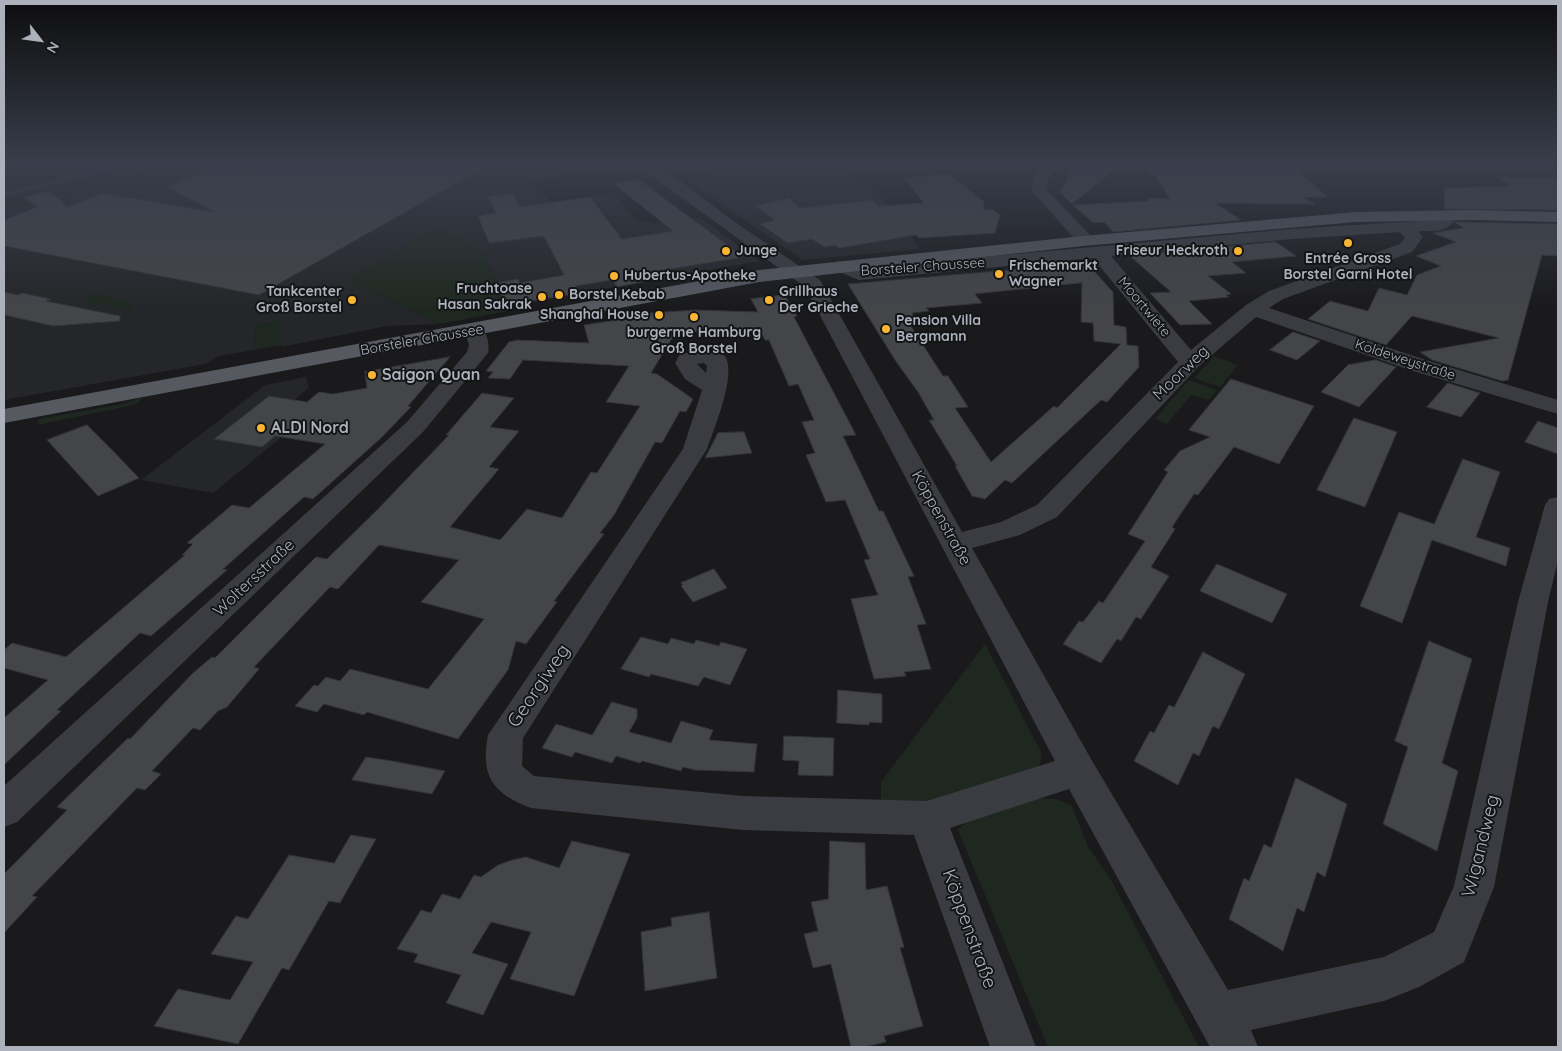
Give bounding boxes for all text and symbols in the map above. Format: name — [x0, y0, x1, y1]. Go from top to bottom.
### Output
north arrow — [15, 15, 65, 65]
text: N — [43, 39, 63, 56]
marker: Entrée Gross Borstel Garni Hotel — [1342, 237, 1354, 249]
place label: Junge — [736, 243, 777, 259]
place label: Friseur Heckroth — [1116, 243, 1228, 259]
marker: Junge — [720, 245, 732, 257]
marker: Friseur Heckroth — [1232, 245, 1244, 257]
place label: Entrée Gross Borstel Garni Hotel — [1283, 251, 1413, 284]
street label: Borsteler Chaussee — [860, 254, 986, 280]
place label: Frischemarkt Wagner — [1009, 258, 1098, 290]
place label: Hubertus-Apotheke — [624, 268, 756, 284]
marker: Frischemarkt Wagner — [993, 268, 1005, 280]
marker: Hubertus-Apotheke — [608, 270, 620, 282]
street label: Moortwiete — [1114, 274, 1174, 340]
place label: Fruchtoase Hasan Sakrak — [437, 281, 532, 314]
place label: Tankcenter Groß Borstel — [256, 284, 342, 316]
place label: Grillhaus Der Grieche — [779, 284, 859, 316]
place label: Borstel Kebab — [569, 287, 665, 303]
marker: Borstel Kebab — [553, 289, 565, 301]
marker: Fruchtoase Hasan Sakrak — [536, 291, 548, 303]
marker: Tankcenter Groß Borstel — [346, 294, 358, 306]
marker: Grillhaus Der Grieche — [763, 294, 775, 306]
place label: Shanghai House — [540, 307, 649, 323]
marker: Shanghai House — [653, 309, 665, 321]
marker: burgerme Hamburg Groß Borstel — [688, 311, 700, 323]
place label: Pension Villa Bergmann — [896, 313, 981, 346]
street label: Borsteler Chaussee — [359, 321, 485, 359]
marker: Pension Villa Bergmann — [880, 323, 892, 335]
place label: burgerme Hamburg Groß Borstel — [627, 325, 761, 358]
street label: Koldeweystraße — [1353, 336, 1457, 384]
street label: Moorweg — [1149, 342, 1213, 404]
place label: Saigon Quan — [382, 365, 480, 385]
marker: Saigon Quan — [366, 369, 378, 381]
place label: ALDI Nord — [271, 418, 349, 438]
marker: ALDI Nord — [255, 422, 267, 434]
street label: Köppenstraße — [907, 467, 975, 569]
street label: Woltersstraße — [209, 536, 299, 620]
street label: Georgiweg — [503, 640, 575, 732]
street label: Wigandweg — [1457, 792, 1505, 900]
street label: Köppenstraße — [937, 866, 1001, 992]

